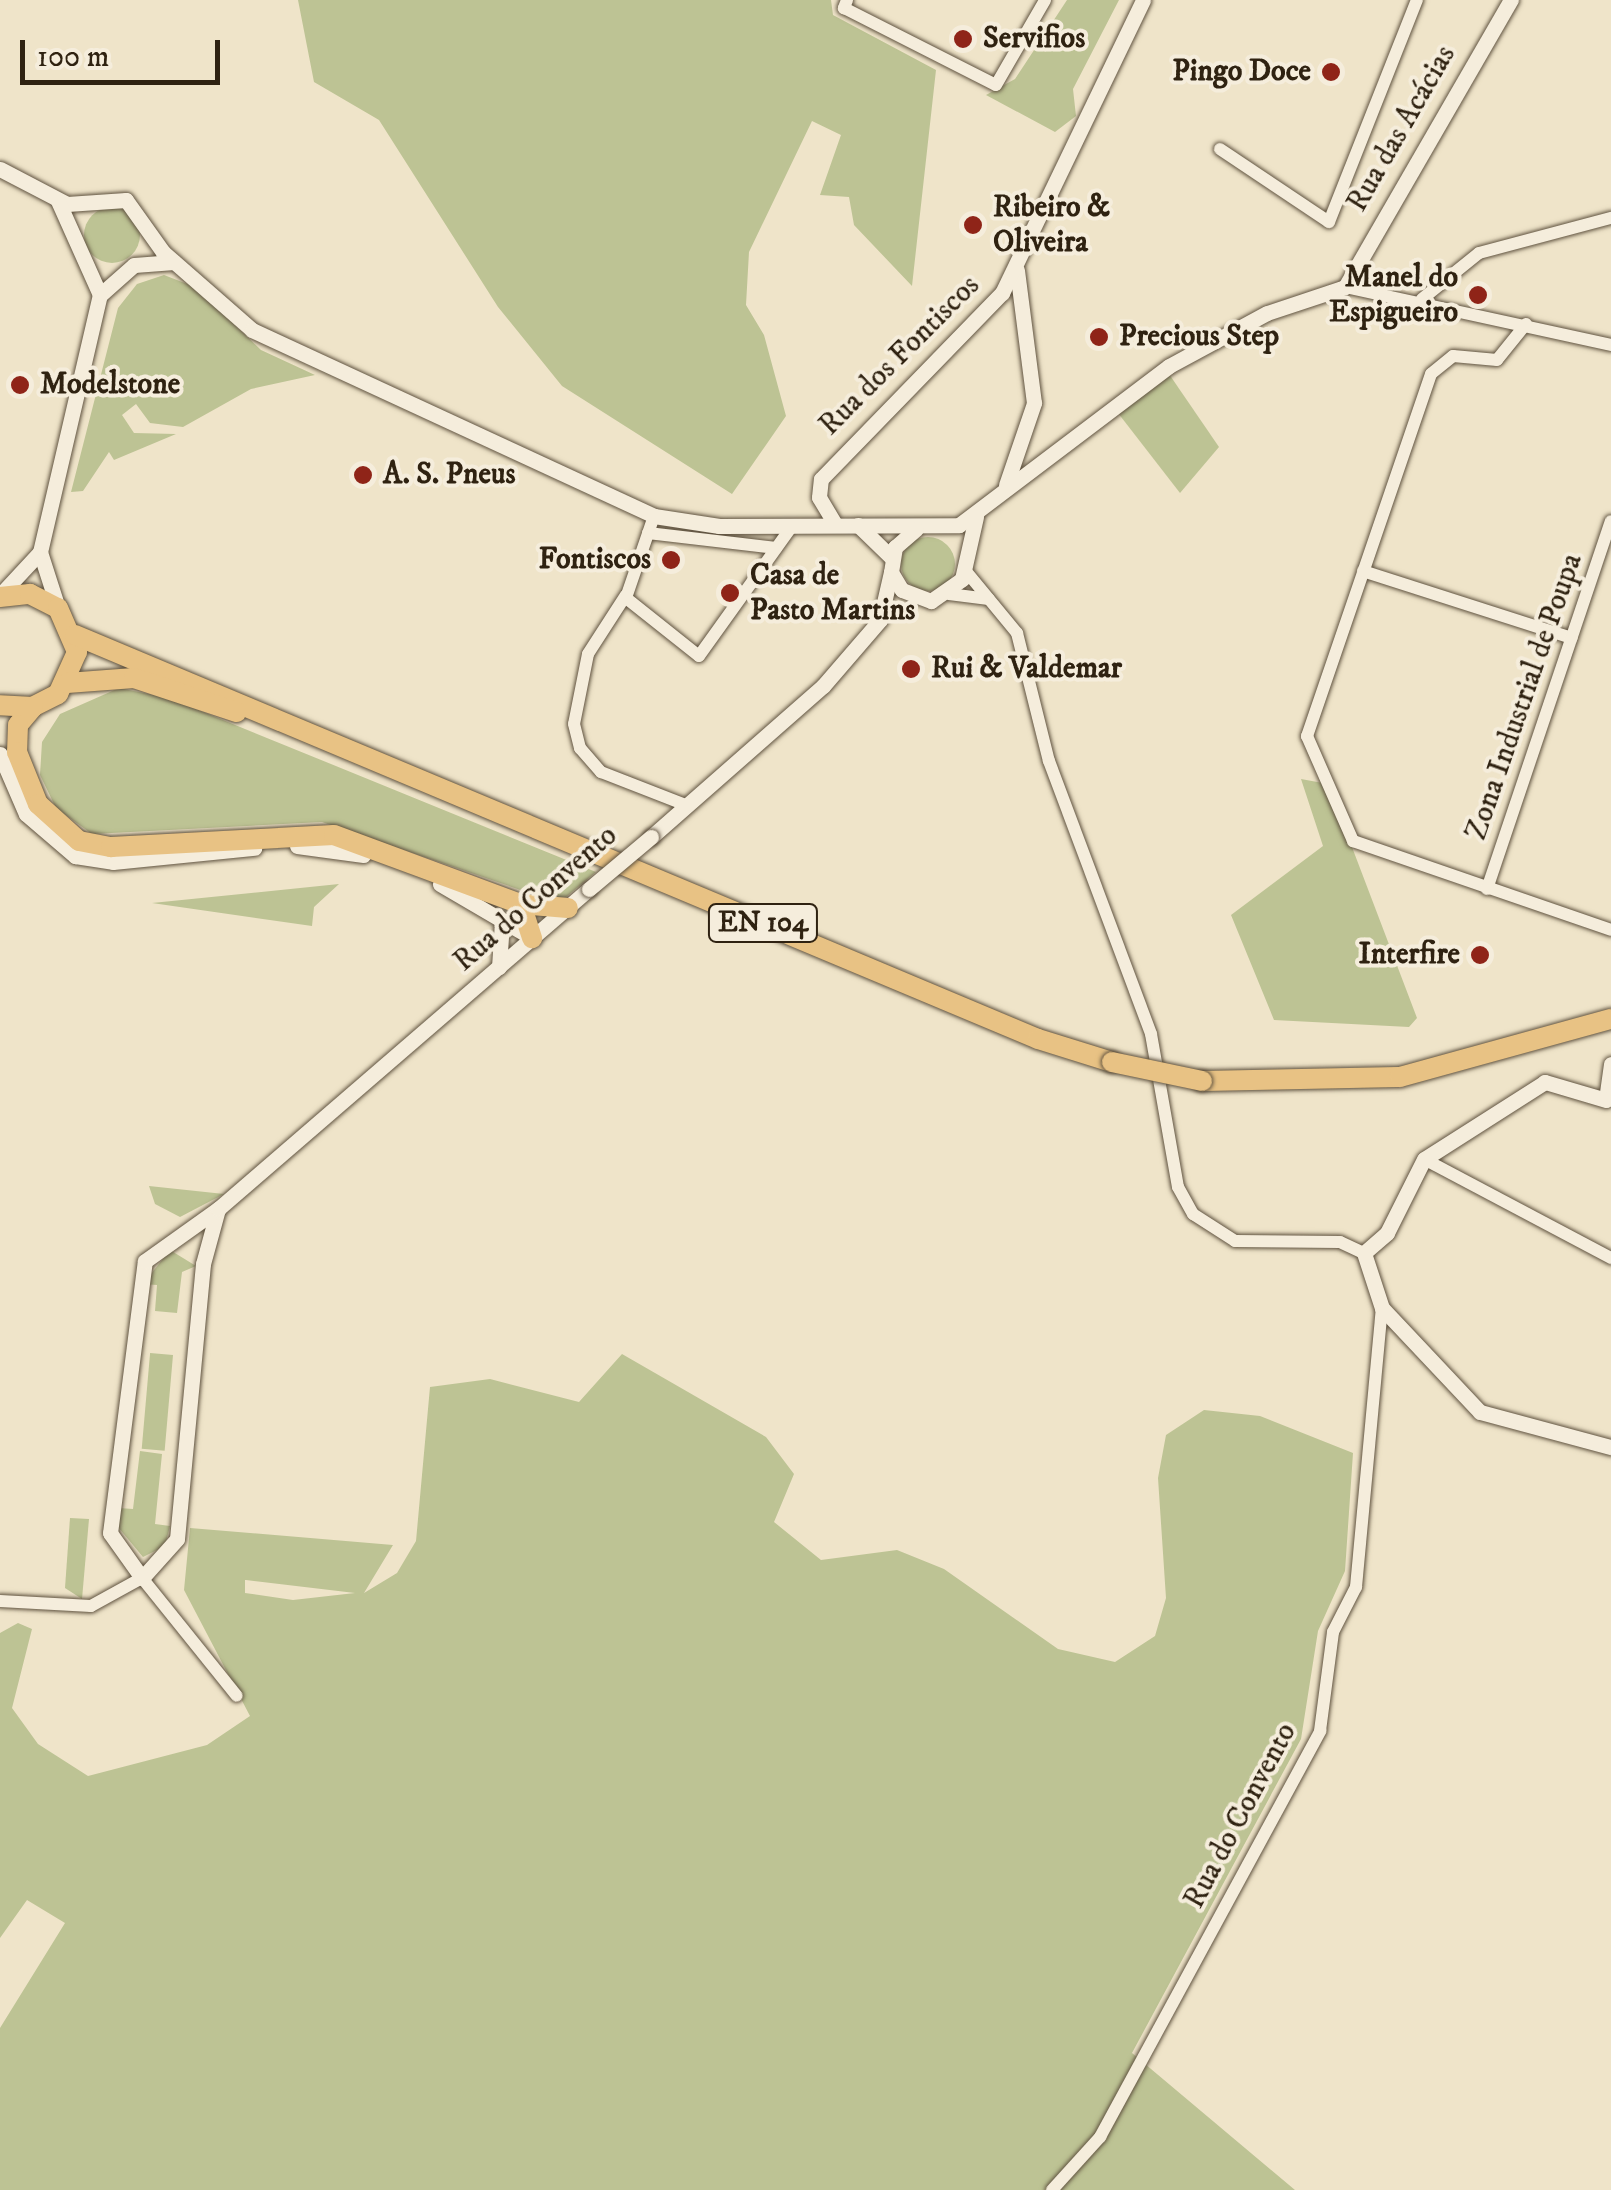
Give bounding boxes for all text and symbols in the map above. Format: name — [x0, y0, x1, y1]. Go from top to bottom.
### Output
scale bar — [25, 20, 225, 82]
place label: Servifios — [983, 21, 1085, 57]
marker: Servifios — [952, 28, 974, 50]
text: 100 m — [37, 39, 109, 76]
street label: Rua das Acácias — [1340, 39, 1464, 219]
place label: Pingo Doce — [1172, 54, 1311, 90]
marker: Pingo Doce — [1320, 61, 1342, 83]
place label: Ribeiro & Oliveira — [993, 190, 1110, 260]
marker: Ribeiro & Oliveira — [962, 214, 984, 236]
place label: Manel do Espigueiro — [1329, 260, 1458, 330]
street label: Rua dos Fontiscos — [812, 268, 988, 444]
marker: Manel do Espigueiro — [1467, 284, 1489, 306]
place label: Precious Step — [1119, 319, 1279, 355]
marker: Precious Step — [1088, 326, 1110, 348]
place label: Modelstone — [40, 367, 180, 403]
marker: Modelstone — [9, 374, 31, 396]
place label: A. S. Pneus — [383, 457, 515, 493]
marker: A. S. Pneus — [352, 464, 374, 486]
place label: Fontiscos — [539, 542, 651, 578]
marker: Fontiscos — [660, 549, 682, 571]
street label: Zona Industrial de Poupa — [1459, 549, 1591, 845]
place label: Casa de Pasto Martins — [750, 558, 915, 628]
marker: Casa de Pasto Martins — [719, 582, 741, 604]
place label: Rui & Valdemar — [931, 651, 1122, 687]
marker: Rui & Valdemar — [900, 658, 922, 680]
street label: Rua do Convento — [447, 818, 625, 980]
road number: EN 104 — [706, 900, 820, 946]
place label: Interfire — [1358, 937, 1460, 973]
marker: Interfire — [1469, 944, 1491, 966]
street label: Rua do Convento — [1177, 1717, 1305, 1915]

